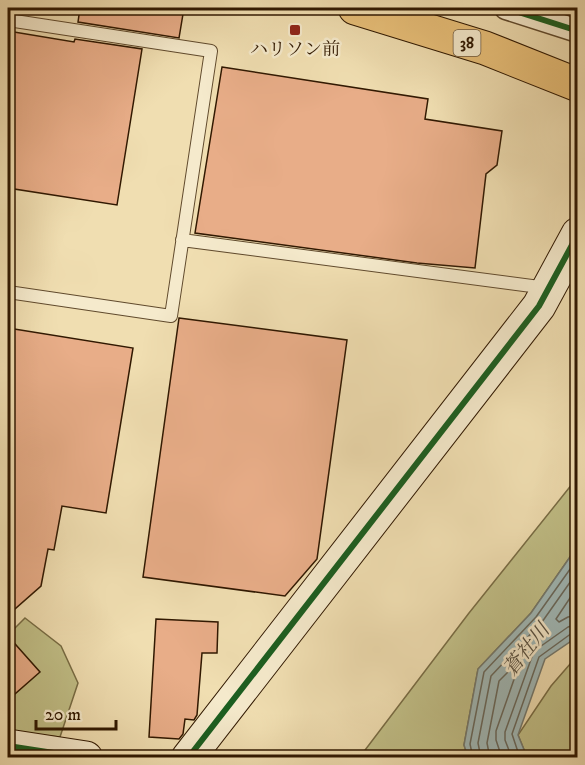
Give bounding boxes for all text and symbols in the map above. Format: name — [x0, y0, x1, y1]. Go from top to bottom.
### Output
marker: ハリソン前 — [288, 23, 302, 37]
road number: 38 — [454, 30, 480, 56]
place label: ハリソン前 — [250, 39, 340, 61]
water label: 蒼社川 — [498, 617, 557, 681]
scale bar — [36, 693, 116, 731]
text: 20 m — [45, 704, 81, 726]

